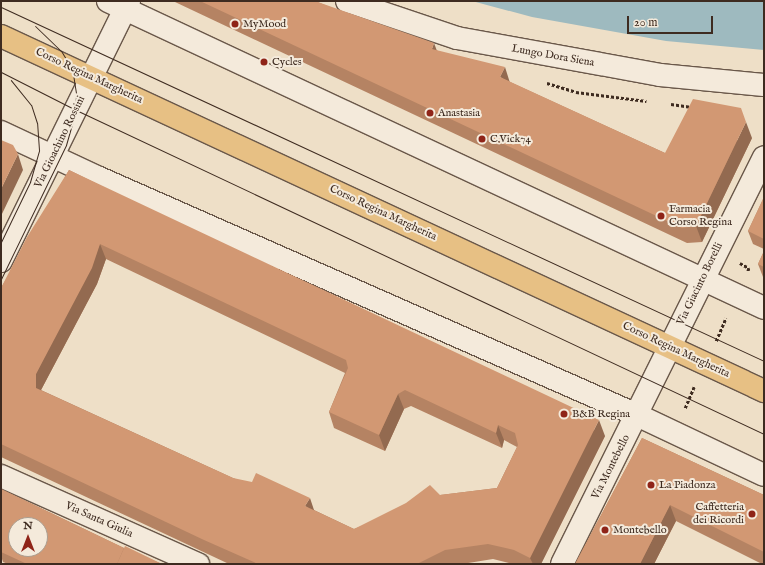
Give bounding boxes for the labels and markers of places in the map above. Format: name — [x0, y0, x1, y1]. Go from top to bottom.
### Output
place label: MyMood — [243, 17, 286, 31]
marker: MyMood — [230, 19, 240, 29]
place label: Cycles — [272, 55, 302, 69]
marker: Cycles — [259, 57, 269, 67]
place label: Anastasia — [438, 106, 480, 120]
marker: Anastasia — [425, 108, 435, 118]
place label: C.Vick74 — [490, 132, 531, 146]
marker: C.Vick74 — [477, 134, 487, 144]
place label: Farmacia Corso Regina — [669, 203, 732, 229]
marker: Farmacia Corso Regina — [656, 211, 666, 221]
place label: B&B Regina — [572, 407, 630, 421]
marker: B&B Regina — [559, 409, 569, 419]
place label: La Piadonza — [659, 478, 715, 492]
marker: La Piadonza — [646, 480, 656, 490]
place label: Caffetteria dei Ricordi — [693, 501, 744, 527]
marker: Caffetteria dei Ricordi — [747, 509, 757, 519]
place label: Montebello — [613, 523, 667, 537]
marker: Montebello — [600, 525, 610, 535]

